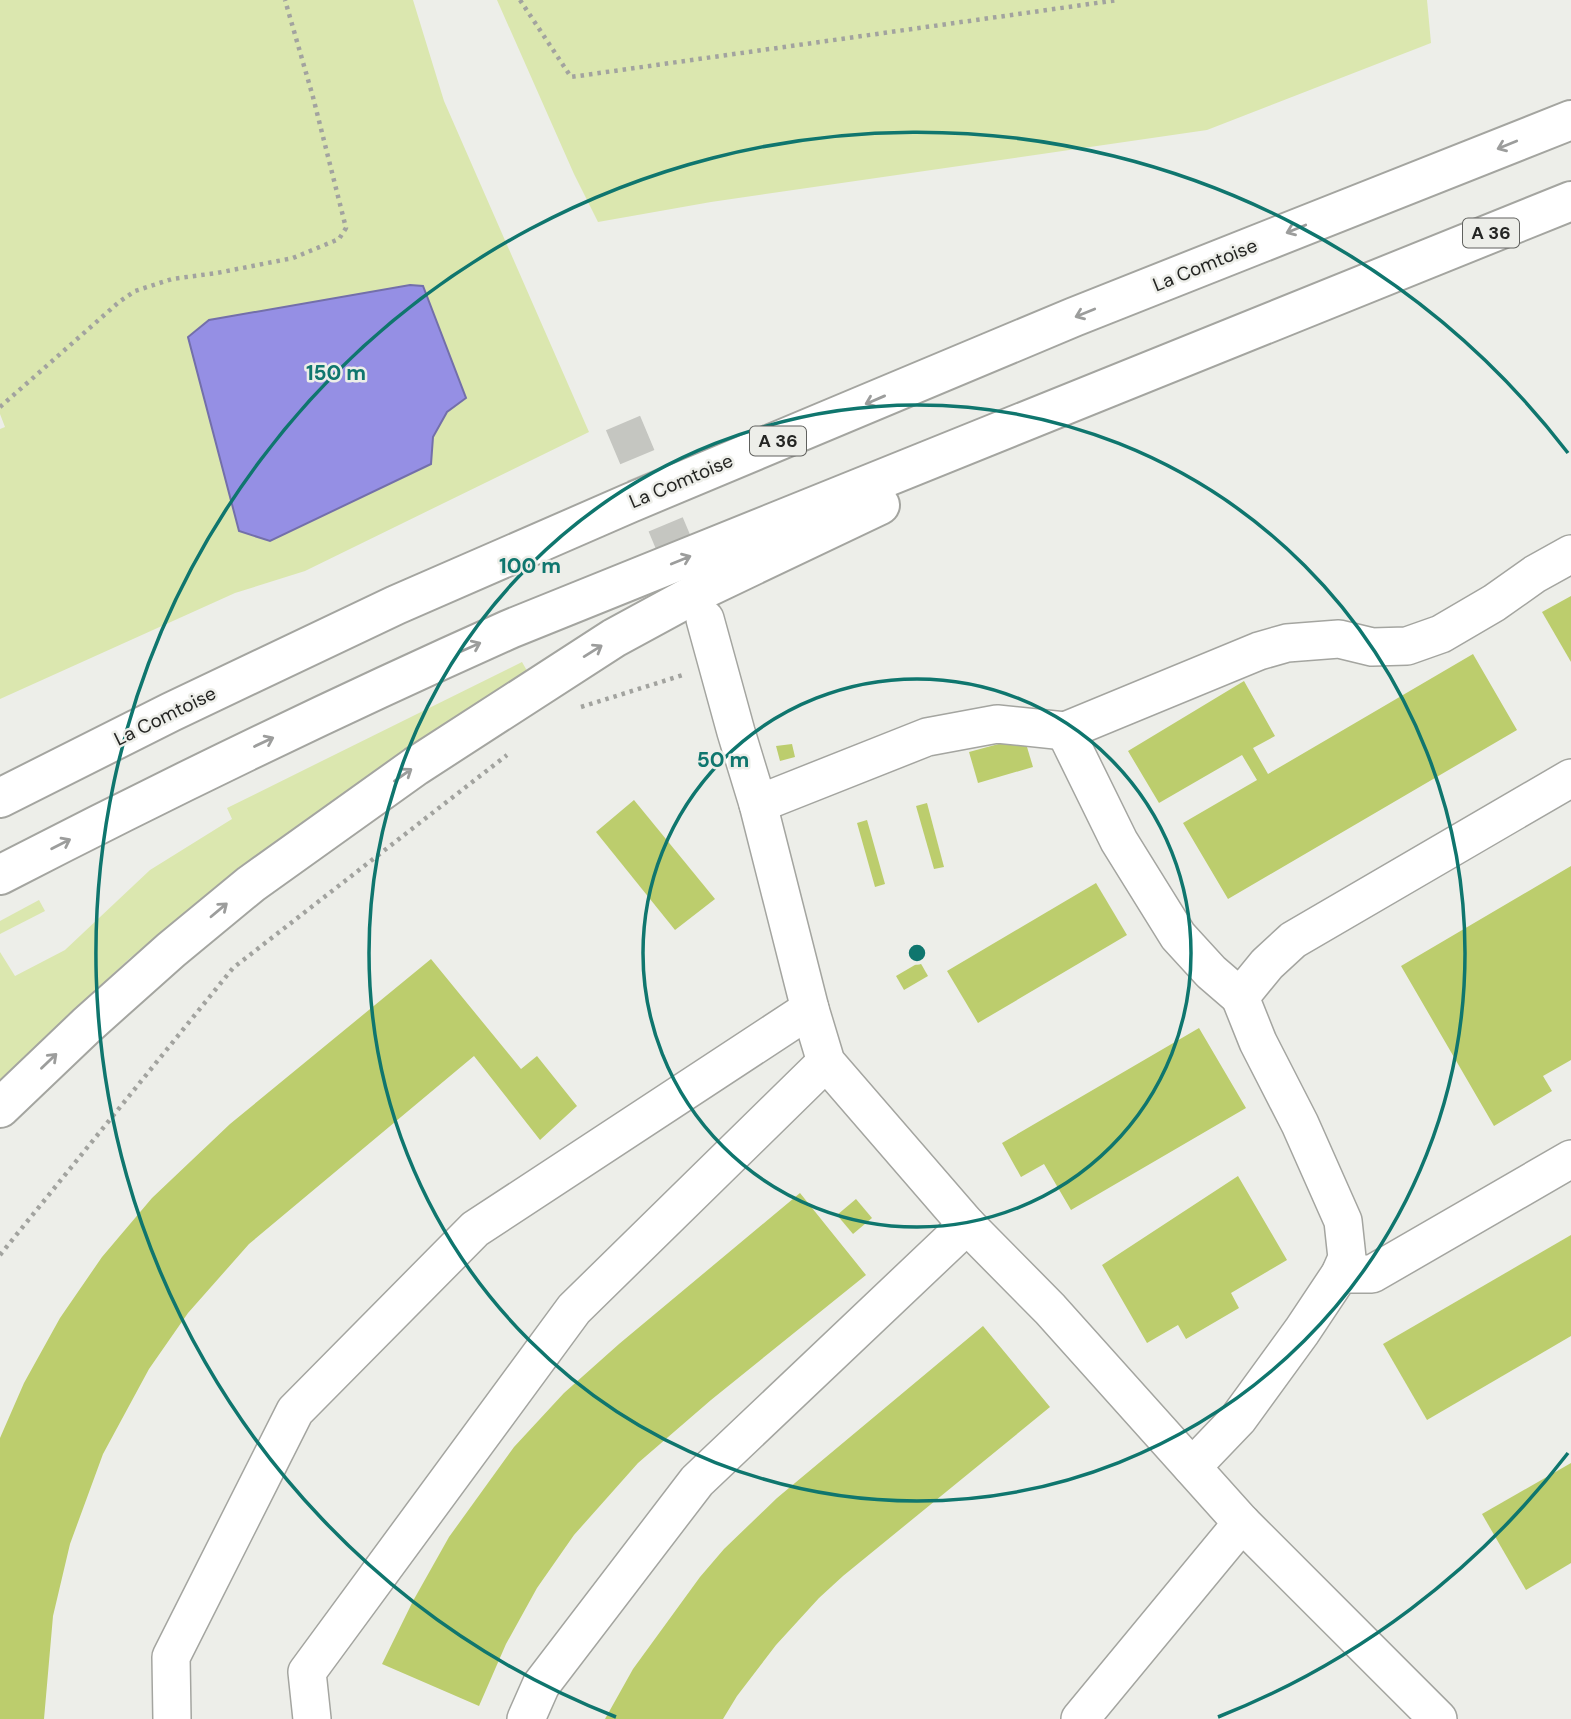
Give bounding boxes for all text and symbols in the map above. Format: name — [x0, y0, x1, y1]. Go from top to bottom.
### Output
one-way arrow — [1497, 139, 1519, 152]
road number: A 36 — [1463, 218, 1519, 247]
one-way arrow — [1286, 223, 1308, 236]
street label: La Comtoise — [1149, 233, 1261, 297]
one-way arrow — [1074, 308, 1096, 321]
text: 150 m — [306, 359, 366, 387]
one-way arrow — [864, 395, 886, 408]
road number: A 36 — [750, 426, 806, 456]
street label: La Comtoise — [625, 448, 737, 514]
text: 100 m — [499, 552, 561, 580]
one-way arrow — [670, 552, 691, 565]
one-way arrow — [460, 639, 481, 653]
one-way arrow — [583, 643, 602, 658]
street label: La Comtoise — [110, 681, 220, 751]
one-way arrow — [253, 735, 274, 748]
text: 50 m — [697, 746, 749, 774]
one-way arrow — [393, 768, 412, 783]
one-way arrow — [50, 836, 71, 850]
one-way arrow — [210, 902, 228, 918]
centre of rings — [905, 941, 929, 965]
one-way arrow — [41, 1053, 58, 1070]

